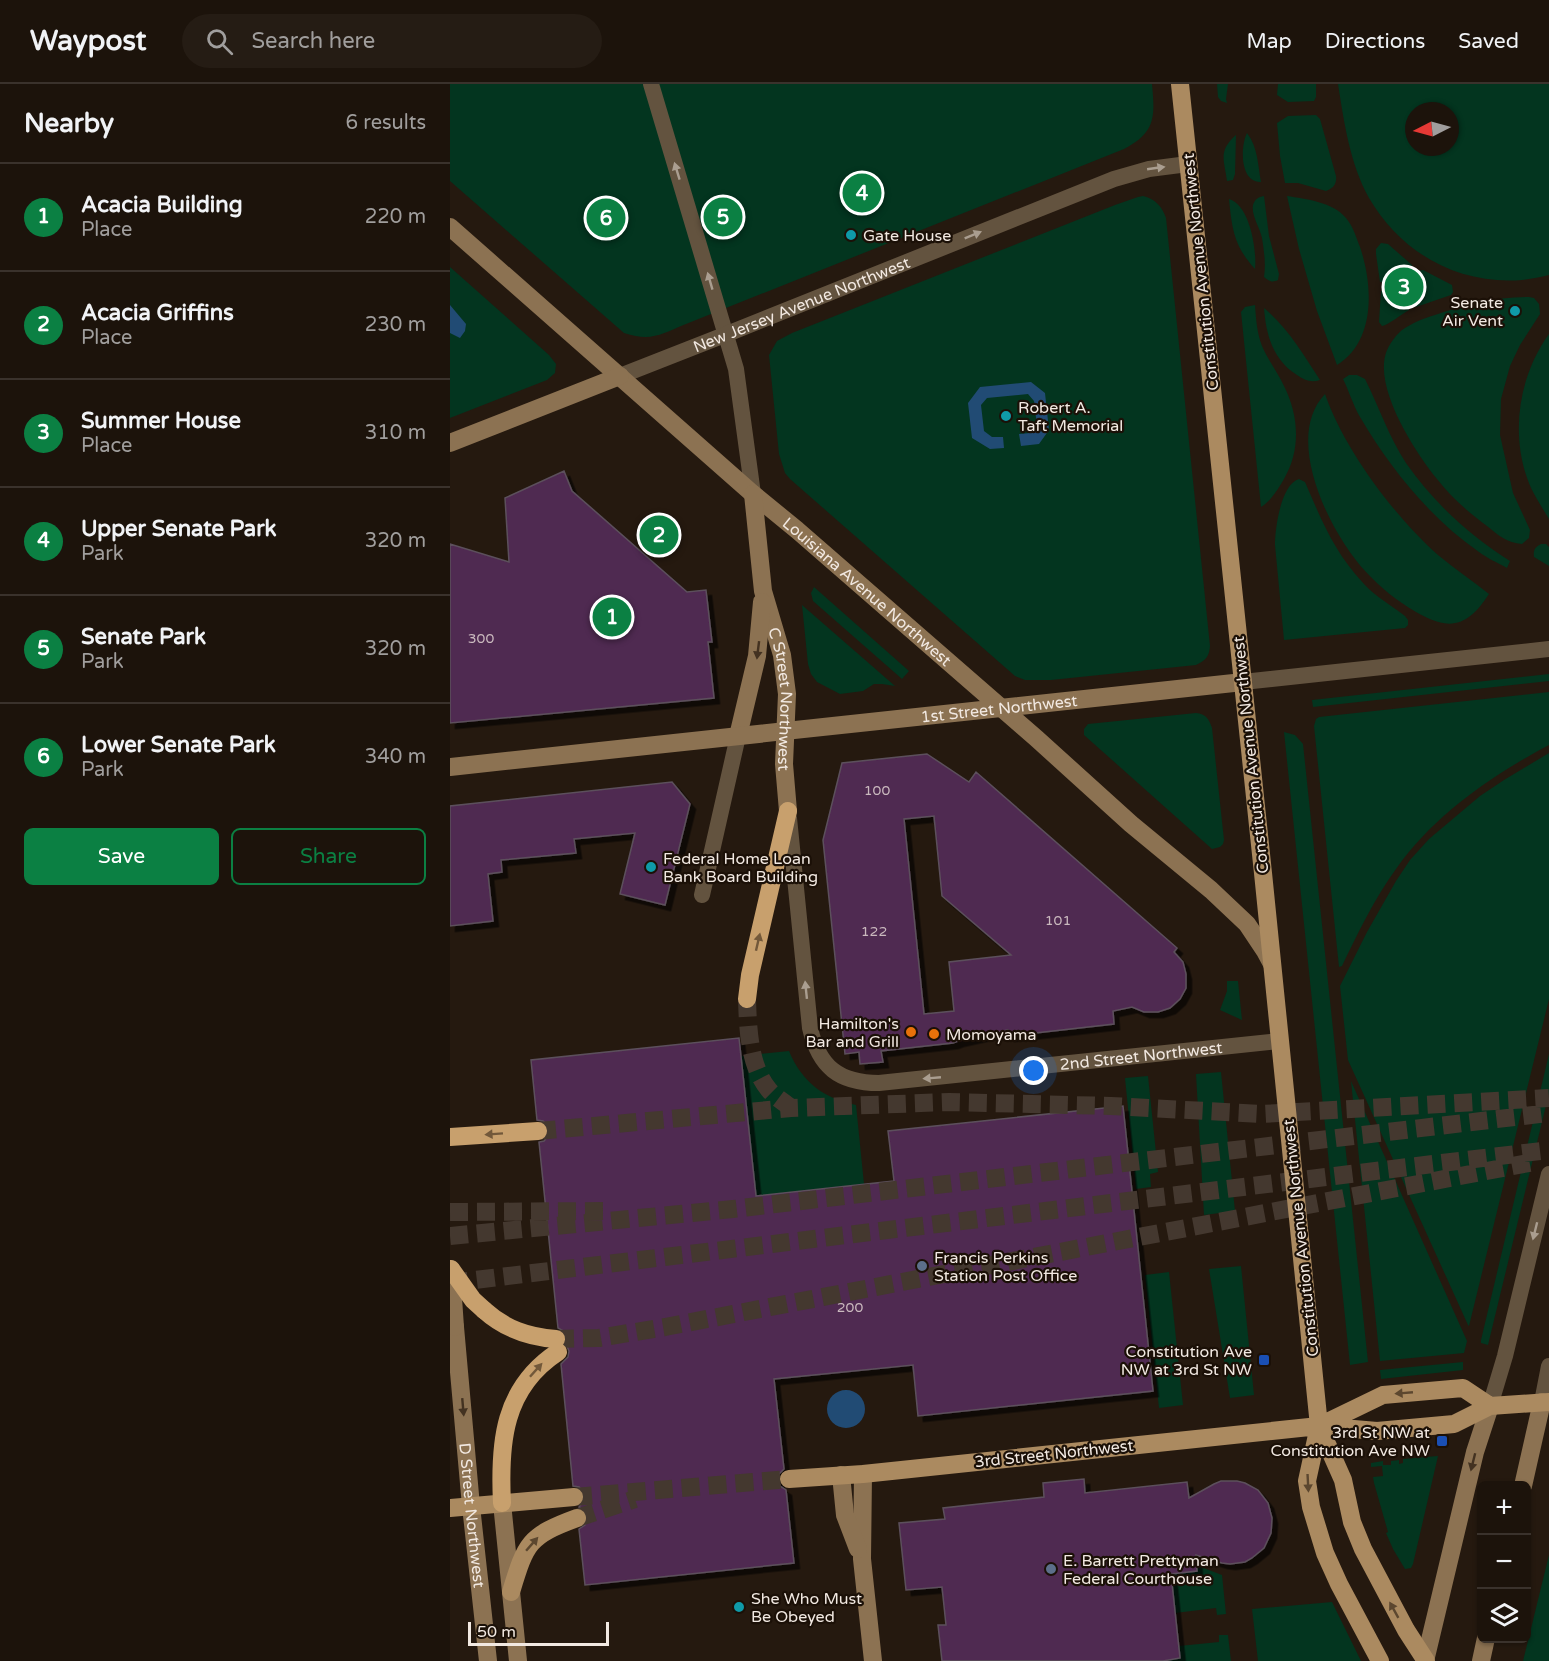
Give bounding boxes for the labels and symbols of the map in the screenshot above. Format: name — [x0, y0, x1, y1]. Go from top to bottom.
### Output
north arrow — [1405, 102, 1459, 156]
street label: Constitution Avenue Northwest — [1179, 152, 1223, 392]
one-way arrow — [672, 162, 681, 180]
one-way arrow — [1146, 164, 1165, 173]
pin: 4 — [842, 170, 882, 216]
pin: 5 — [704, 194, 742, 240]
pin: 6 — [586, 196, 626, 240]
place label: Gate House — [863, 226, 951, 246]
marker: Gate House — [844, 228, 858, 242]
one-way arrow — [964, 230, 982, 239]
street label: New Jersey Avenue Northwest — [690, 253, 913, 357]
pin: 3 — [1384, 264, 1424, 310]
one-way arrow — [705, 272, 714, 290]
place label: Senate Air Vent — [1442, 293, 1503, 331]
marker: Senate Air Vent — [1508, 304, 1522, 318]
place label: Robert A. Taft Memorial — [1018, 398, 1123, 436]
marker: Robert A. Taft Memorial — [999, 409, 1013, 423]
pin: 2 — [640, 512, 678, 558]
street label: Louisiana Avenue Northwest — [778, 513, 955, 671]
pin: 1 — [592, 594, 632, 640]
street label: C Street Northwest — [763, 625, 796, 772]
house number: 300 — [468, 630, 494, 647]
street label: Constitution Avenue Northwest — [1229, 635, 1273, 875]
one-way arrow — [753, 640, 762, 659]
street label: 1st Street Northwest — [920, 691, 1078, 728]
house number: 100 — [864, 782, 890, 799]
place label: Federal Home Loan Bank Board Building — [663, 849, 818, 887]
marker: Federal Home Loan Bank Board Building — [644, 860, 658, 874]
house number: 101 — [1045, 912, 1071, 929]
house number: 122 — [861, 923, 887, 940]
one-way arrow — [754, 932, 763, 951]
one-way arrow — [802, 980, 811, 999]
place label: Hamilton's Bar and Grill — [805, 1014, 899, 1052]
marker: Hamilton's Bar and Grill — [904, 1025, 918, 1039]
place label: Momoyama — [946, 1025, 1036, 1045]
marker: Momoyama — [927, 1027, 941, 1041]
street label: 2nd Street Northwest — [1059, 1038, 1223, 1075]
your location — [1019, 1056, 1048, 1085]
one-way arrow — [922, 1073, 941, 1083]
street label: Constitution Avenue Northwest — [1279, 1118, 1323, 1358]
one-way arrow — [484, 1129, 503, 1139]
one-way arrow — [1530, 1222, 1540, 1240]
place label: Francis Perkins Station Post Office — [934, 1248, 1077, 1286]
marker: Francis Perkins Station Post Office — [915, 1259, 929, 1273]
house number: 200 — [837, 1299, 863, 1316]
place label: Constitution Ave NW at 3rd St NW — [1121, 1342, 1252, 1380]
marker: Constitution Ave NW at 3rd St NW — [1257, 1353, 1271, 1367]
one-way arrow — [529, 1363, 542, 1378]
one-way arrow — [1395, 1388, 1414, 1398]
one-way arrow — [458, 1397, 468, 1416]
place label: 3rd St NW at Constitution Ave NW — [1270, 1423, 1430, 1461]
marker: 3rd St NW at Constitution Ave NW — [1435, 1434, 1449, 1448]
street label: 3rd Street Northwest — [974, 1436, 1135, 1472]
street label: D Street Northwest — [454, 1442, 489, 1589]
one-way arrow — [1468, 1453, 1478, 1471]
one-way arrow — [1304, 1474, 1313, 1493]
one-way arrow — [525, 1536, 538, 1552]
place label: E. Barrett Prettyman Federal Courthouse — [1063, 1551, 1219, 1589]
marker: E. Barrett Prettyman Federal Courthouse — [1044, 1562, 1058, 1576]
place label: She Who Must Be Obeyed — [751, 1589, 862, 1627]
marker: She Who Must Be Obeyed — [732, 1600, 746, 1614]
one-way arrow — [1389, 1601, 1399, 1618]
scale bar — [468, 1619, 609, 1646]

